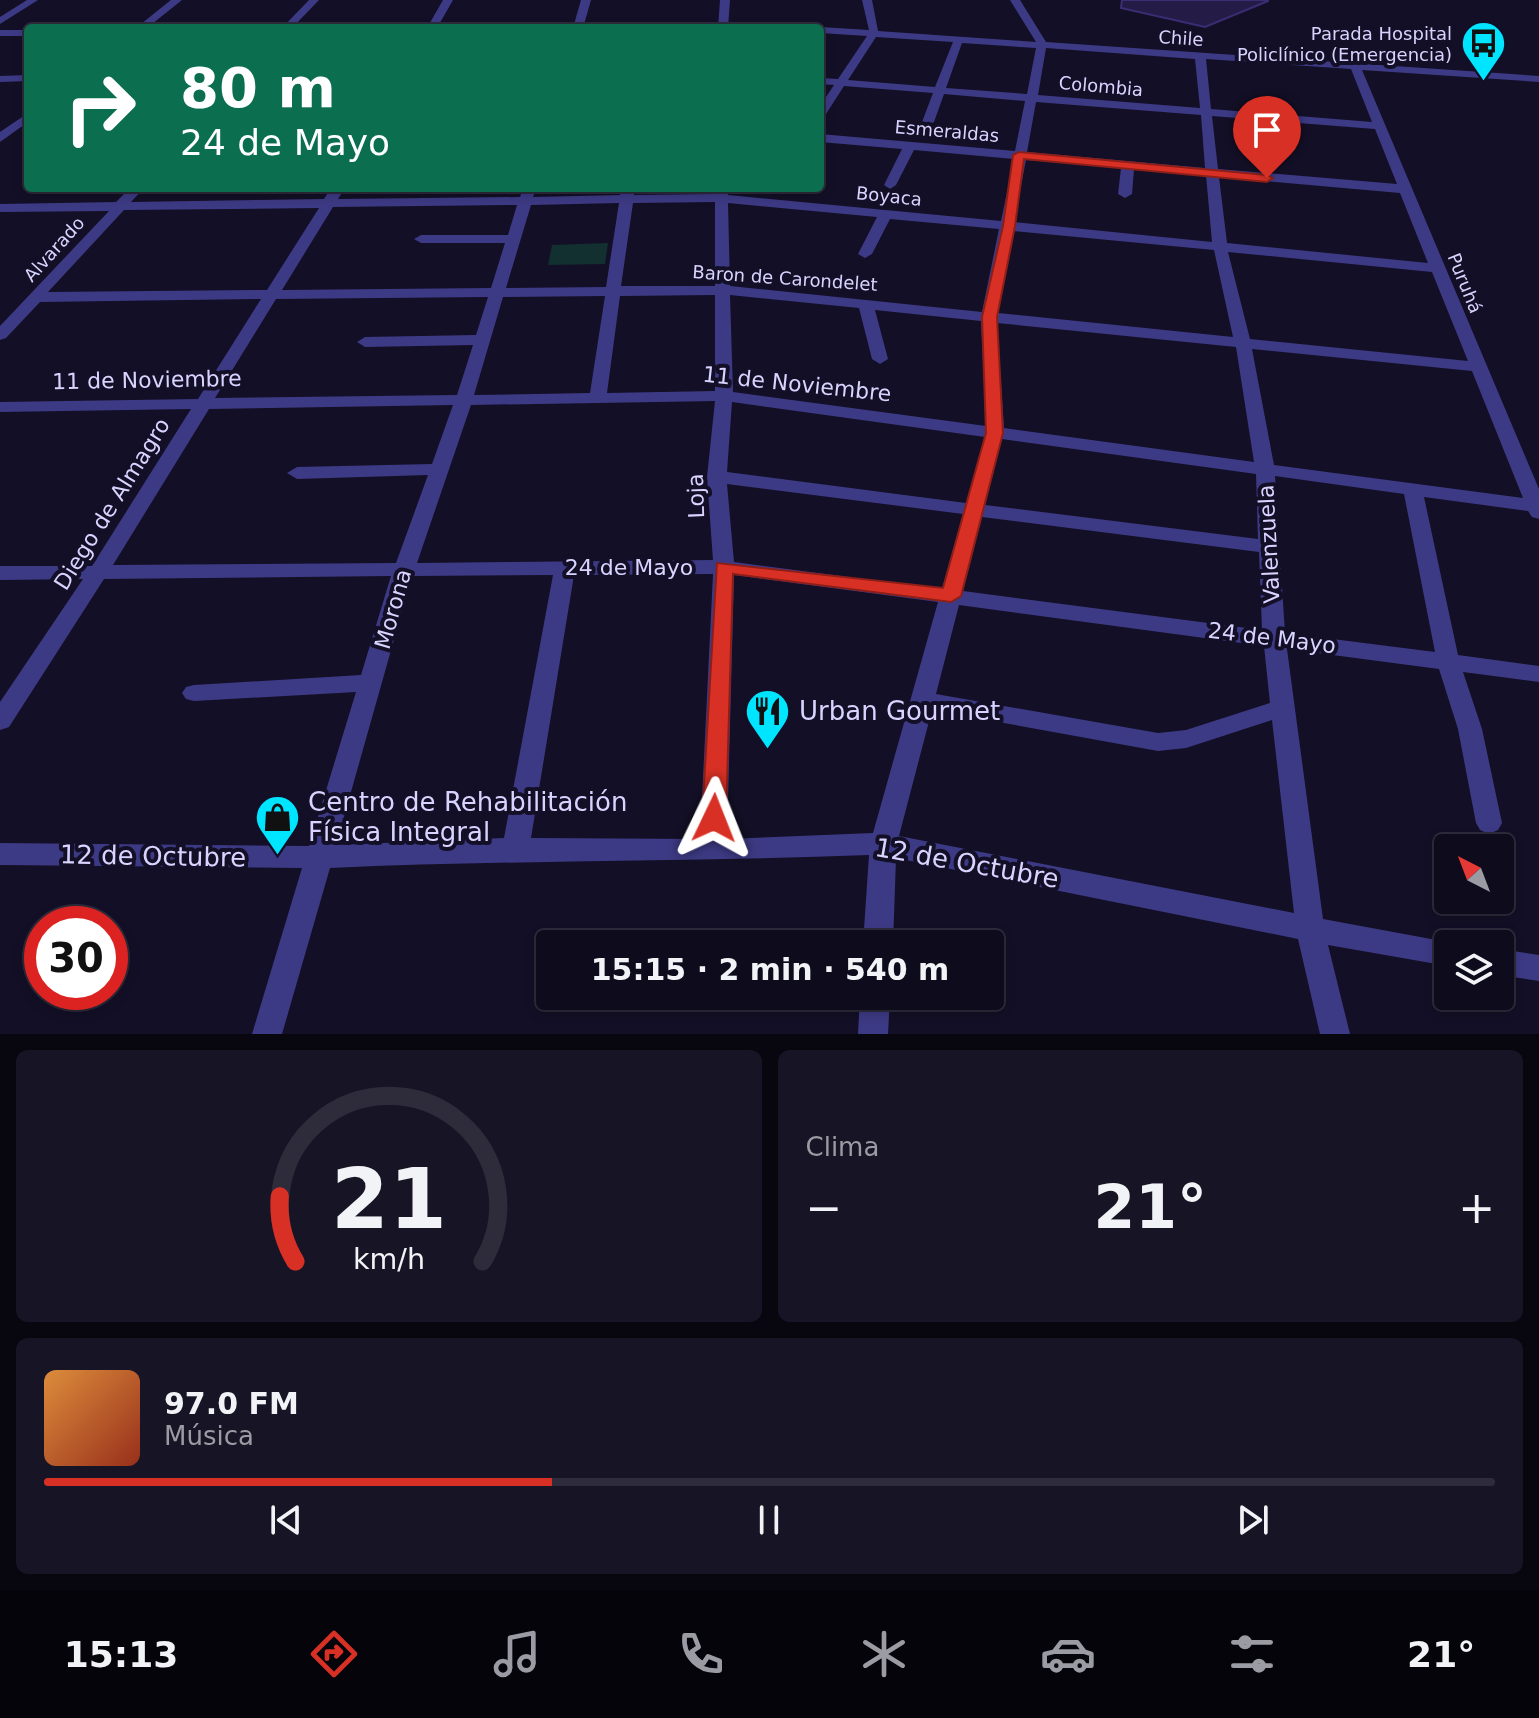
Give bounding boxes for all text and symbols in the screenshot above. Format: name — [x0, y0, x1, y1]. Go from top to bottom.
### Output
bus stop icon: Parada Hospital Policlínico (Emergencia) — [1459, 19, 1507, 82]
place label: Parada Hospital Policlínico (Emergencia) — [1237, 23, 1452, 65]
street label: Chile — [1158, 26, 1204, 50]
text: 80 m — [180, 55, 336, 120]
icon: right — [48, 56, 152, 160]
street label: Colombia — [1058, 72, 1144, 100]
pin — [1233, 96, 1301, 178]
icon: arrive — [1245, 108, 1289, 152]
street label: Esmeraldas — [894, 116, 1000, 146]
text: 24 de Mayo — [180, 122, 390, 163]
street label: Boyaca — [855, 182, 923, 210]
street label: Alvarado — [19, 212, 89, 286]
street label: Puruhá — [1443, 250, 1487, 316]
street label: Baron de Carondelet — [692, 261, 878, 295]
street label: 11 de Noviembre — [701, 362, 893, 406]
street label: 11 de Noviembre — [52, 366, 242, 394]
street label: Diego de Almagro — [49, 414, 175, 594]
street label: Loja — [683, 473, 709, 519]
street label: Valenzuela — [1253, 484, 1285, 604]
street label: 24 de Mayo — [565, 555, 693, 580]
street label: Morona — [370, 566, 416, 652]
street label: 24 de Mayo — [1207, 618, 1337, 658]
restaurant icon: Urban Gourmet — [744, 687, 792, 750]
place label: Urban Gourmet — [799, 696, 1000, 726]
position arrow — [672, 776, 756, 860]
place label: Centro de Rehabilitación Física Integral — [308, 787, 627, 847]
shop icon: Centro de Rehabilitación Física Integral — [253, 793, 301, 856]
street label: 12 de Octubre — [873, 832, 1061, 894]
north arrow — [1434, 834, 1514, 914]
map controls — [1434, 834, 1514, 1010]
street label: 12 de Octubre — [60, 839, 246, 873]
speed limit sign: 30 — [24, 906, 128, 1010]
button: layers — [1434, 930, 1514, 1010]
text: 15:15 · 2 min · 540 m — [591, 952, 949, 987]
text: Clima — [806, 1132, 879, 1162]
text: 21 — [331, 1151, 447, 1248]
text: 21° — [1094, 1172, 1207, 1242]
text: − — [806, 1182, 842, 1233]
text: + — [1458, 1182, 1495, 1233]
text: km/h — [353, 1242, 425, 1276]
text: 97.0 FM — [164, 1386, 299, 1421]
text: Música — [164, 1421, 254, 1451]
icon: previous — [264, 1498, 308, 1542]
icon: pause — [747, 1498, 791, 1542]
icon: next — [1231, 1498, 1275, 1542]
icon: directions — [306, 1626, 362, 1682]
icon: music — [489, 1626, 545, 1682]
icon: phone — [673, 1626, 729, 1682]
icon: climate — [856, 1626, 912, 1682]
icon: car — [1040, 1626, 1096, 1682]
icon: filters — [1224, 1626, 1280, 1682]
text: 15:13 — [64, 1634, 178, 1675]
text: 21° — [1407, 1634, 1475, 1675]

